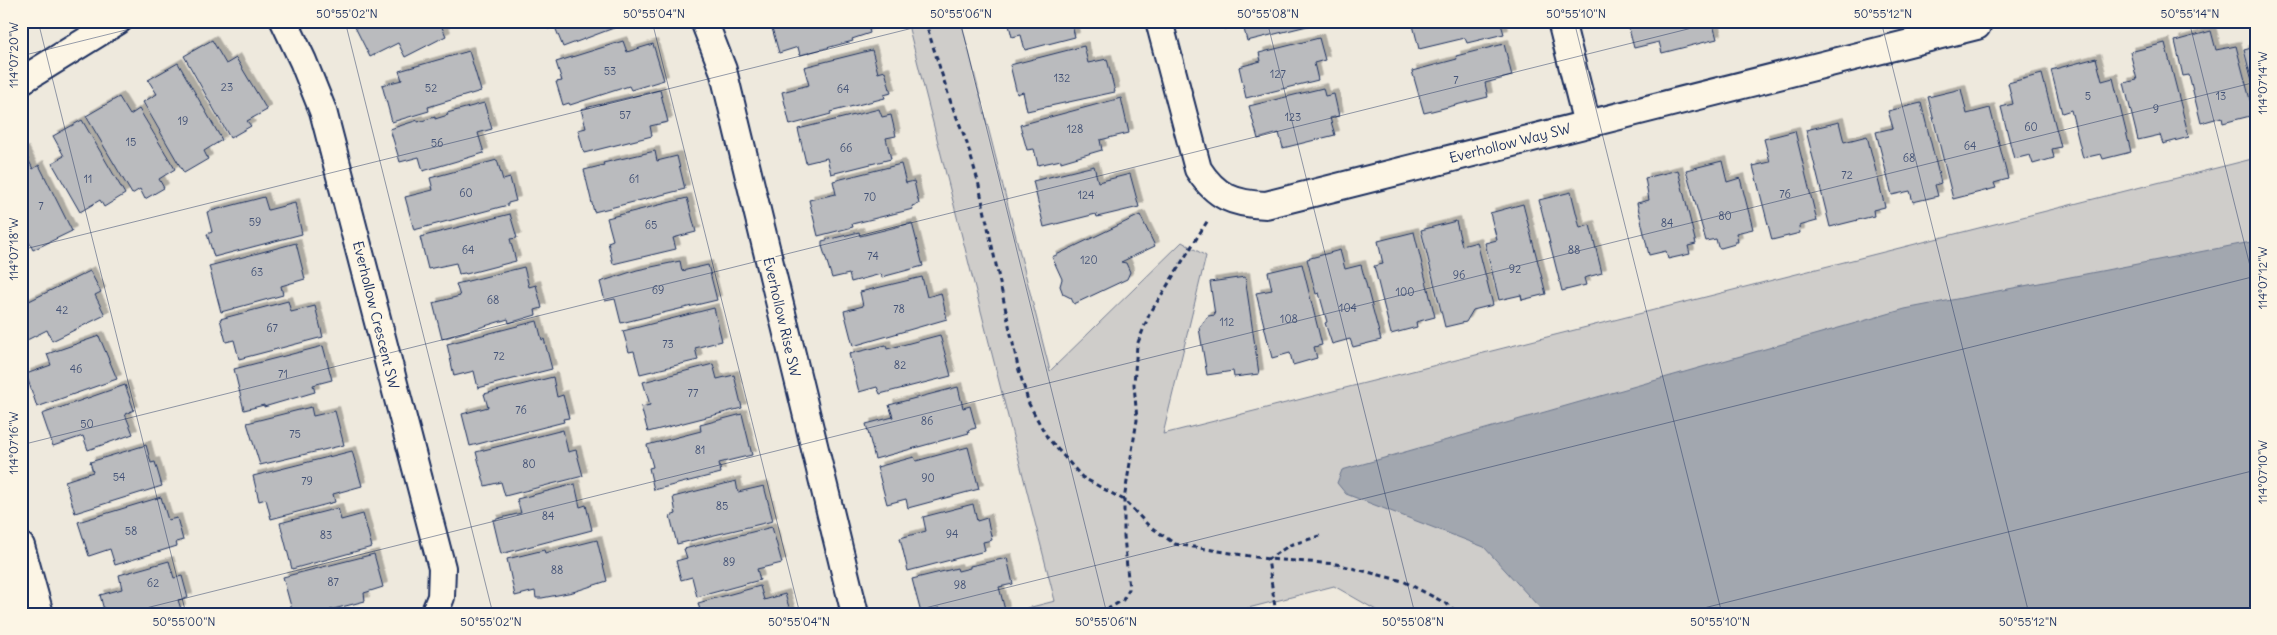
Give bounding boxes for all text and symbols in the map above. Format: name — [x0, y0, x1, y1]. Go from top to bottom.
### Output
text: 50°55'02"N — [316, 6, 378, 21]
text: 50°55'04"N — [623, 6, 685, 21]
text: 50°55'06"N — [930, 6, 992, 21]
text: 50°55'08"N — [1237, 6, 1299, 21]
text: 50°55'10"N — [1546, 6, 1606, 21]
text: 50°55'12"N — [1854, 6, 1912, 21]
text: 50°55'14"N — [2161, 6, 2219, 21]
text: 114°07'20"W — [6, 22, 21, 88]
text: 114°07'14"W — [2255, 51, 2270, 115]
house number: 53 — [604, 64, 616, 78]
house number: 127 — [1270, 67, 1286, 81]
house number: 132 — [1054, 71, 1070, 85]
house number: 7 — [1453, 73, 1459, 87]
house number: 23 — [221, 80, 233, 94]
house number: 52 — [425, 81, 437, 95]
house number: 64 — [837, 82, 849, 96]
house number: 5 — [2085, 89, 2091, 103]
house number: 13 — [2216, 89, 2226, 103]
house number: 9 — [2153, 102, 2159, 116]
house number: 57 — [619, 108, 631, 122]
house number: 123 — [1285, 110, 1301, 124]
house number: 19 — [178, 114, 188, 128]
street label: Everhollow Way SW — [1447, 119, 1573, 167]
house number: 60 — [2024, 120, 2038, 134]
house number: 128 — [1067, 122, 1083, 136]
house number: 15 — [126, 135, 136, 149]
house number: 56 — [431, 136, 443, 150]
house number: 64 — [1964, 139, 1976, 153]
house number: 66 — [840, 141, 852, 155]
house number: 68 — [1903, 151, 1915, 165]
house number: 72 — [1841, 168, 1853, 182]
house number: 11 — [84, 172, 92, 186]
house number: 61 — [629, 172, 639, 186]
house number: 60 — [459, 186, 473, 200]
house number: 76 — [1779, 187, 1791, 201]
house number: 124 — [1078, 188, 1094, 202]
house number: 70 — [864, 190, 876, 204]
house number: 7 — [38, 199, 44, 213]
house number: 80 — [1718, 209, 1732, 223]
house number: 59 — [249, 215, 261, 229]
house number: 84 — [1661, 216, 1673, 230]
text: 114°07'18"W — [6, 217, 21, 281]
house number: 65 — [645, 218, 657, 232]
street label: Everhollow Crescent SW — [349, 239, 403, 391]
house number: 64 — [462, 243, 474, 257]
house number: 88 — [1568, 243, 1580, 257]
text: 114°07'12"W — [2255, 247, 2270, 309]
house number: 74 — [867, 249, 879, 263]
house number: 120 — [1080, 253, 1098, 267]
street label: Everhollow Rise SW — [759, 255, 805, 379]
house number: 92 — [1509, 262, 1521, 276]
house number: 63 — [251, 265, 263, 279]
house number: 96 — [1453, 268, 1465, 282]
house number: 69 — [652, 283, 664, 297]
house number: 100 — [1396, 285, 1414, 299]
house number: 68 — [487, 293, 499, 307]
house number: 104 — [1339, 301, 1357, 315]
house number: 78 — [893, 302, 905, 316]
house number: 42 — [56, 303, 68, 317]
house number: 108 — [1280, 312, 1298, 326]
house number: 112 — [1220, 315, 1234, 329]
house number: 67 — [266, 321, 278, 335]
house number: 73 — [662, 337, 674, 351]
house number: 72 — [493, 349, 505, 363]
house number: 82 — [894, 358, 906, 372]
house number: 46 — [70, 362, 82, 376]
house number: 71 — [278, 367, 288, 381]
house number: 77 — [688, 386, 699, 400]
house number: 76 — [515, 403, 527, 417]
text: 114°07'16"W — [6, 411, 21, 475]
house number: 86 — [921, 414, 933, 428]
house number: 50 — [80, 417, 94, 431]
house number: 75 — [289, 427, 301, 441]
text: 114°07'10"W — [2255, 440, 2270, 504]
house number: 81 — [695, 443, 705, 457]
house number: 80 — [522, 457, 536, 471]
house number: 54 — [113, 470, 125, 484]
house number: 90 — [921, 471, 935, 485]
house number: 79 — [301, 474, 313, 488]
house number: 85 — [716, 499, 728, 513]
house number: 84 — [542, 509, 554, 523]
house number: 58 — [125, 524, 137, 538]
house number: 94 — [946, 527, 958, 541]
house number: 83 — [320, 528, 332, 542]
house number: 89 — [723, 555, 735, 569]
house number: 88 — [551, 563, 563, 577]
house number: 87 — [327, 575, 339, 589]
house number: 62 — [147, 576, 159, 590]
house number: 98 — [954, 578, 966, 592]
text: 50°55'00"N — [152, 614, 216, 629]
text: 50°55'02"N — [460, 614, 522, 629]
text: 50°55'04"N — [768, 614, 830, 629]
text: 50°55'06"N — [1075, 614, 1137, 629]
text: 50°55'08"N — [1382, 614, 1444, 629]
text: 50°55'10"N — [1690, 614, 1750, 629]
text: 50°55'12"N — [1999, 614, 2057, 629]

